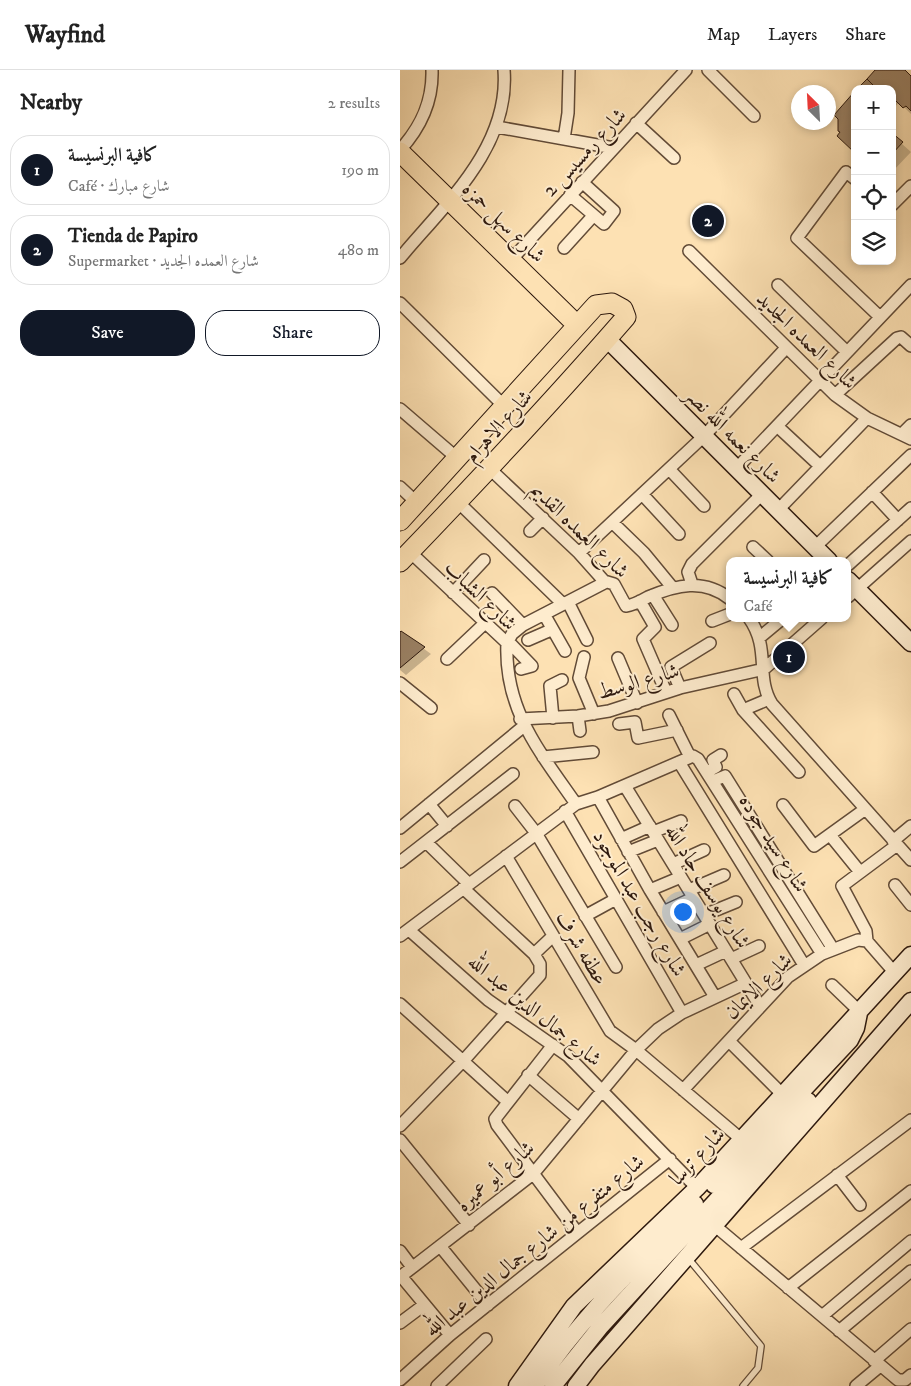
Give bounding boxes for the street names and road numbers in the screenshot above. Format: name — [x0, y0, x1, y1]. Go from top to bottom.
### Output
street label: شارع رمسيس 2 — [537, 103, 635, 205]
street label: شارع سهل حمزه — [453, 176, 551, 272]
street label: شارع العمده الجديد — [748, 286, 862, 398]
street label: شارع نعمه الله نصر — [674, 377, 789, 492]
street label: شارع الاهرام — [459, 385, 541, 471]
street label: شارع العمده القديم — [522, 477, 634, 587]
street label: شارع الشباب — [436, 555, 522, 639]
street label: شارع الوسط — [594, 658, 683, 710]
street label: شارع سيد جوده — [729, 790, 813, 899]
street label: شارع يوسف جاد الله — [655, 817, 760, 955]
street label: شارع رجب عبد الموجود — [583, 825, 692, 984]
street label: عطفه شرف — [549, 907, 613, 990]
street label: شارع جمال الدين عبد الله — [460, 945, 610, 1076]
street label: شارع الايمان — [719, 948, 801, 1028]
street label: شارع ترسا — [664, 1122, 734, 1194]
street label: شارع أبو عميره — [449, 1133, 543, 1221]
street label: شارع متفرع من شارع جمال الدين عبد الله — [416, 1145, 652, 1346]

